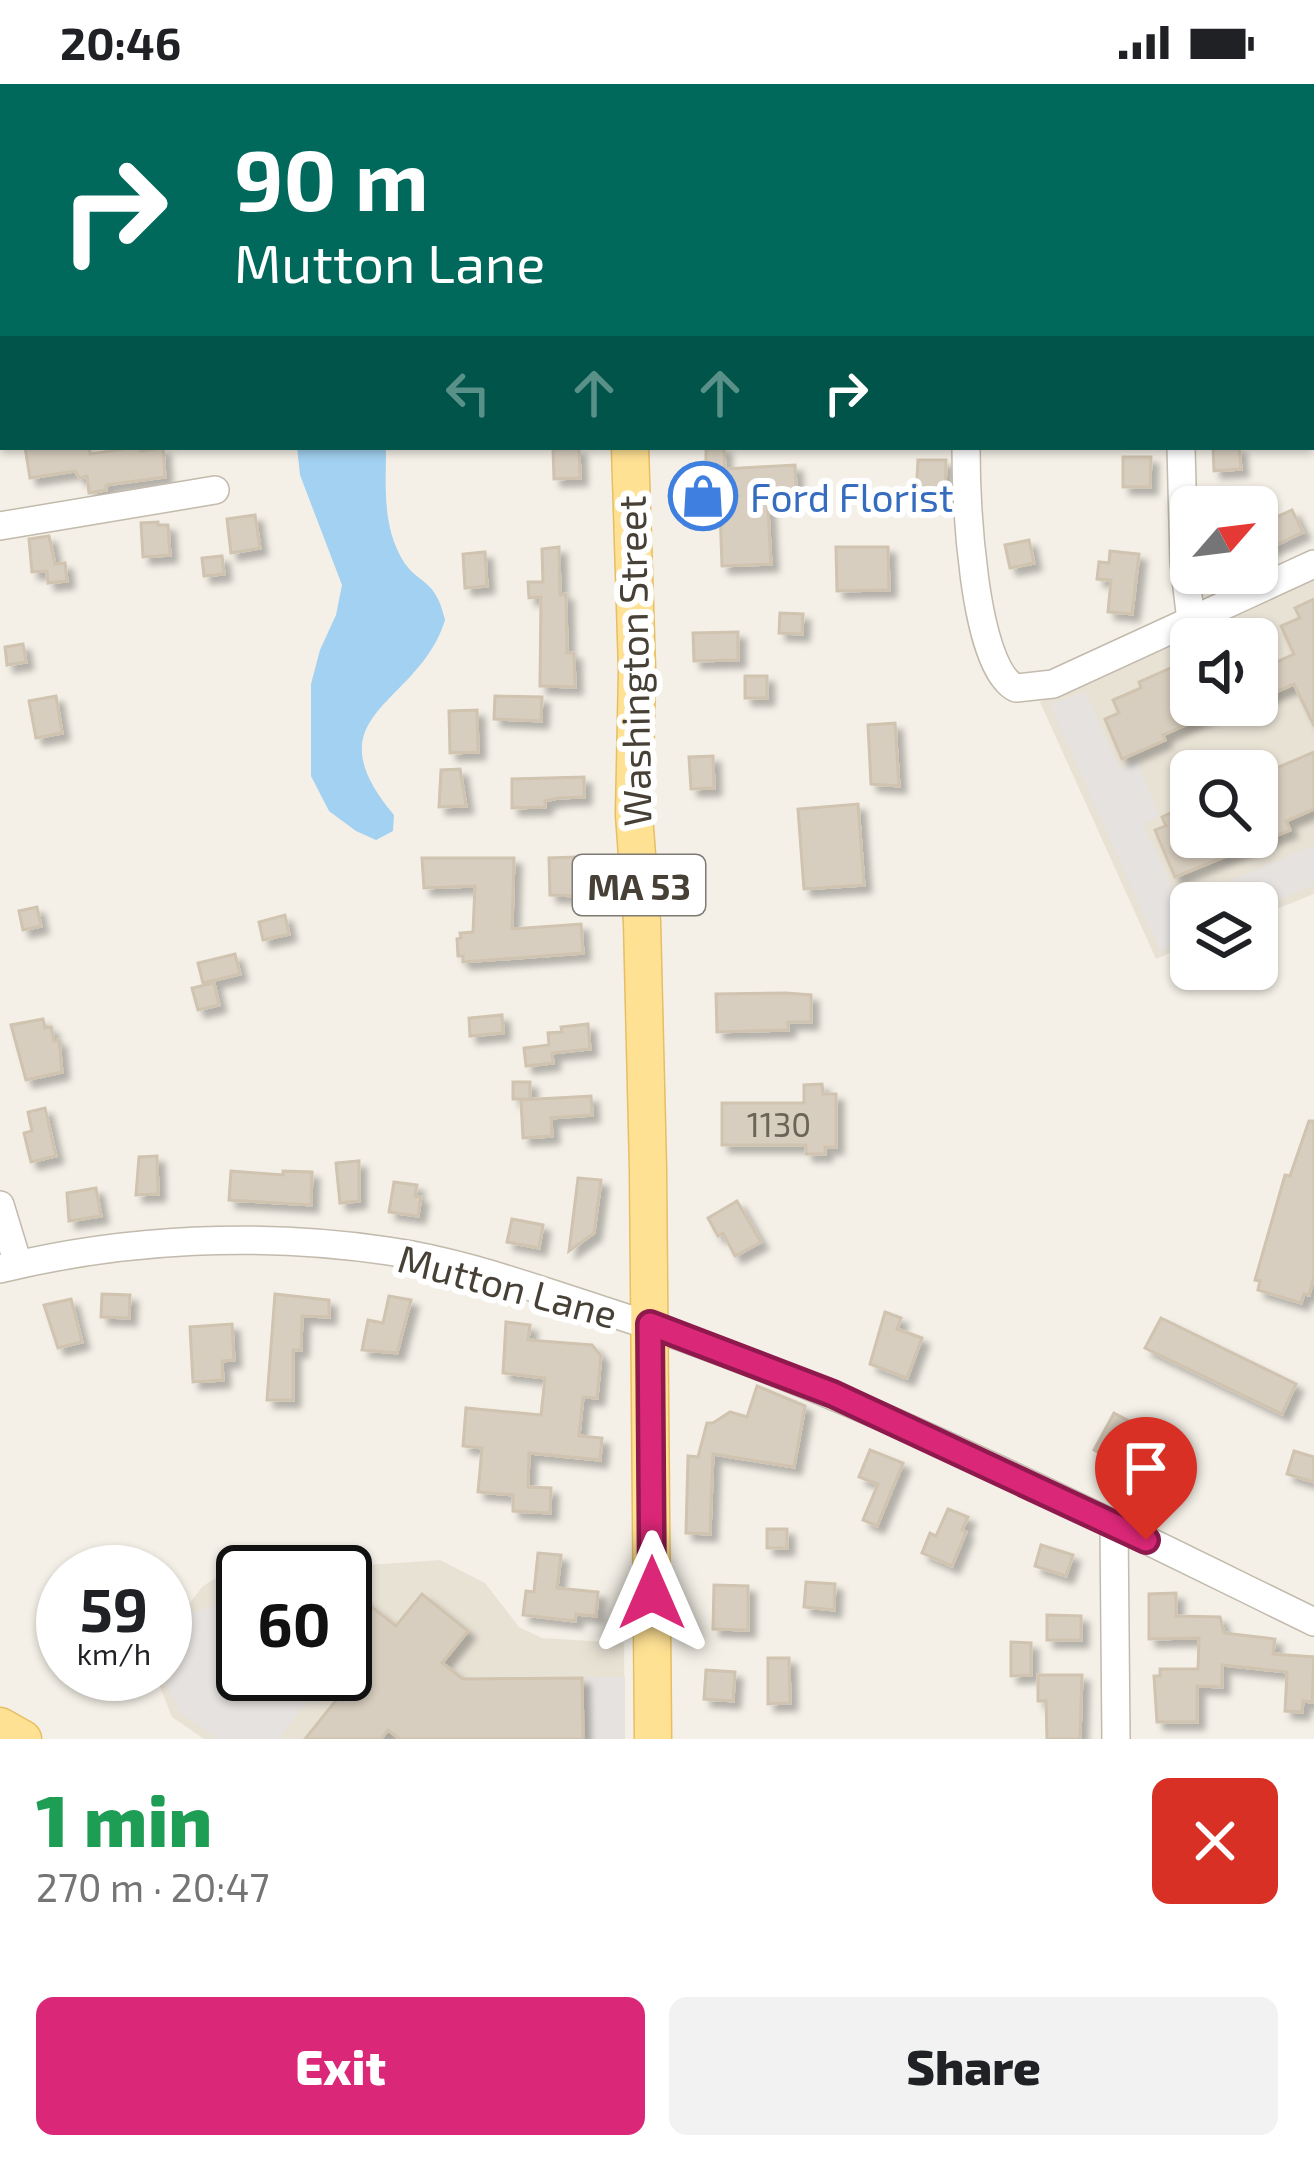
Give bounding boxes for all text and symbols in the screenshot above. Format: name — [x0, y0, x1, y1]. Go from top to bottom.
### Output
text: 20:46 — [60, 15, 181, 69]
text: 90 m — [234, 127, 429, 228]
icon: right — [36, 132, 192, 288]
text: Mutton Lane — [234, 229, 545, 294]
icon: left — [435, 360, 501, 426]
icon: ahead — [561, 360, 627, 426]
icon: ahead — [687, 360, 753, 426]
icon: right — [813, 360, 879, 426]
shop icon: Ford Florist — [668, 461, 738, 531]
place label: Ford Florist — [750, 473, 954, 520]
north arrow — [1170, 486, 1278, 594]
map controls — [1170, 486, 1278, 990]
street label: Washington Street — [607, 495, 659, 827]
button: sound — [1170, 618, 1278, 726]
button: search — [1170, 750, 1278, 858]
road number: MA 53 — [573, 855, 705, 915]
button: layers — [1170, 882, 1278, 990]
house number: 1130 — [747, 1104, 811, 1144]
street label: Mutton Lane — [393, 1233, 623, 1337]
pin — [1095, 1417, 1197, 1540]
icon: arrive — [1113, 1435, 1179, 1501]
position arrow — [589, 1530, 715, 1656]
speed limit sign: 60 — [216, 1545, 372, 1701]
text: 59 — [80, 1572, 148, 1644]
text: km/h — [77, 1635, 151, 1671]
text: 1 min — [36, 1775, 212, 1861]
button: close — [1152, 1778, 1278, 1904]
text: 270 m · 20:47 — [36, 1863, 269, 1910]
button: Exit — [36, 1997, 645, 2135]
button: Share — [669, 1997, 1278, 2135]

